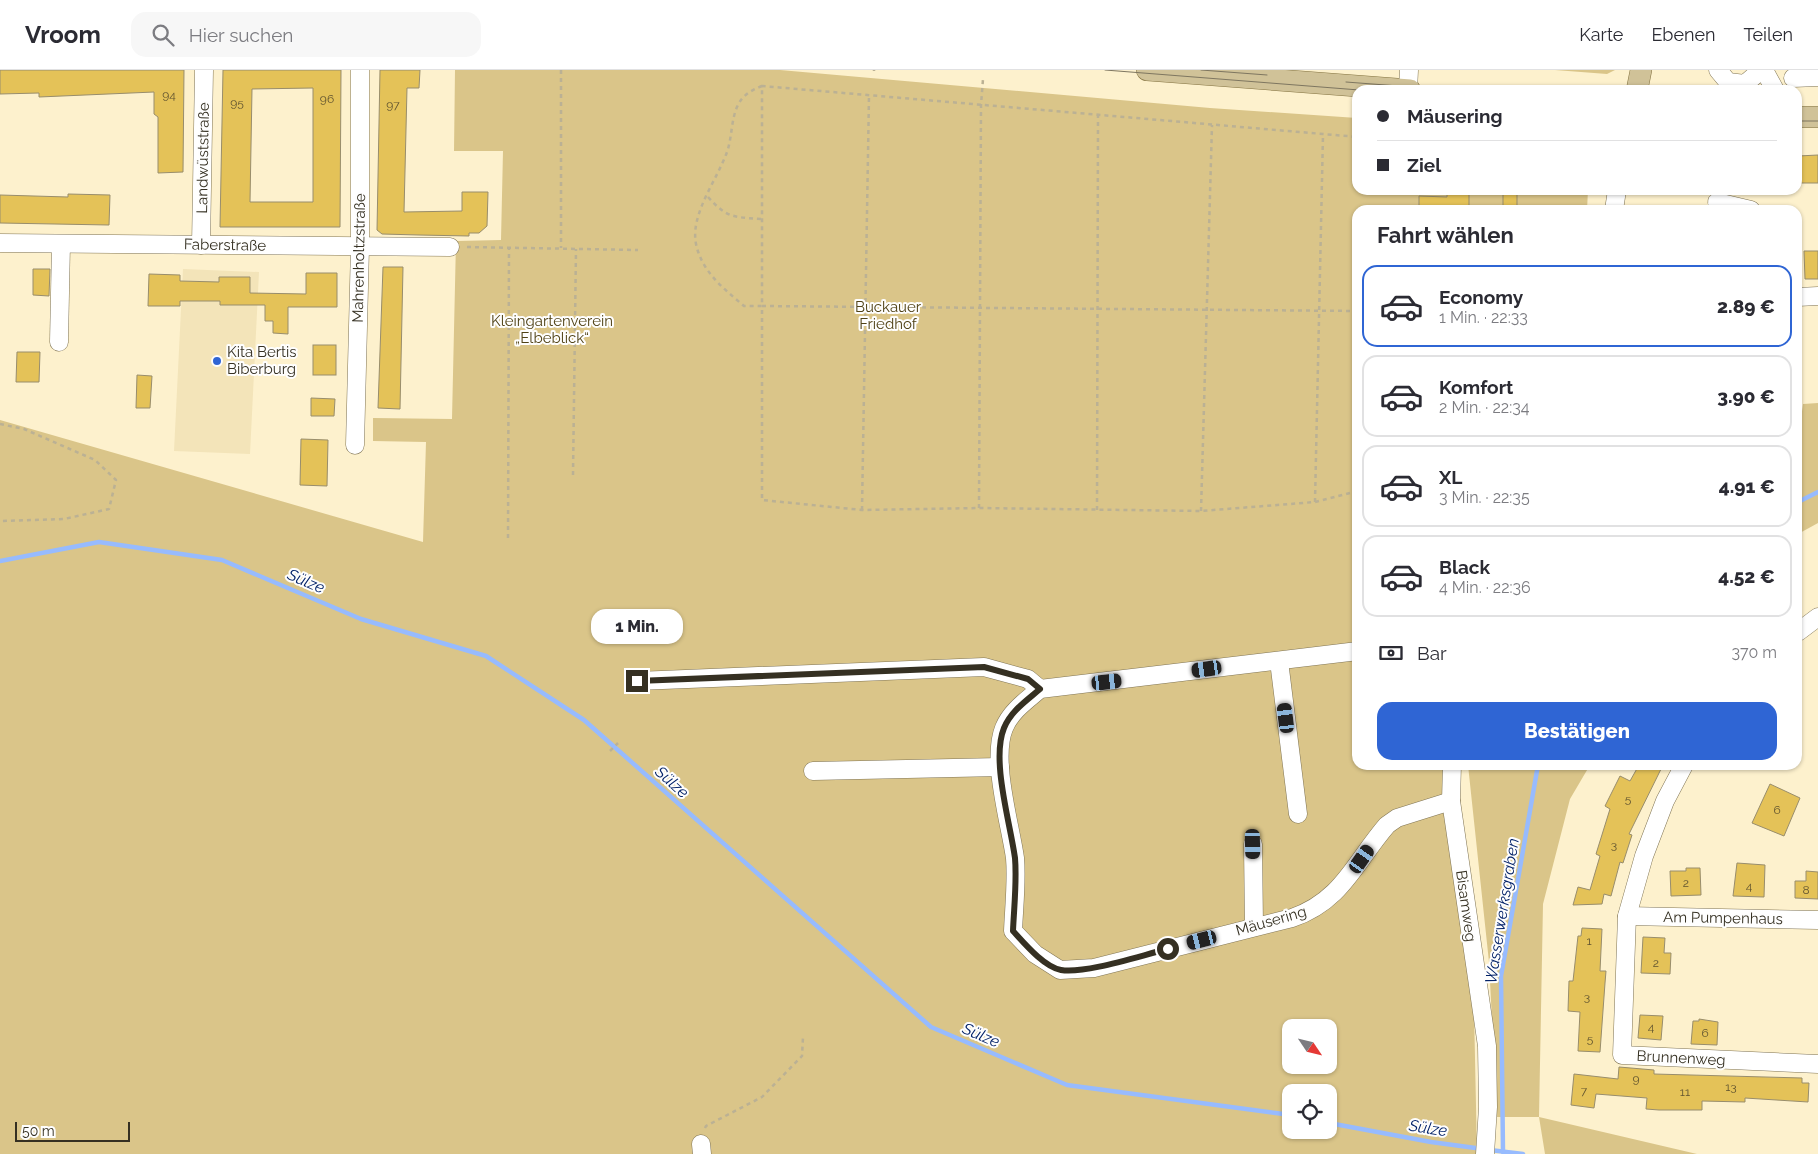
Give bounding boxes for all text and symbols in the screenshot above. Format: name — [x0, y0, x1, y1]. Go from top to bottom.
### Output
search box — [131, 12, 481, 57]
text: Vroom — [25, 20, 101, 49]
icon: search — [149, 21, 177, 49]
text: Hier suchen — [189, 24, 293, 46]
text: Karte — [1579, 24, 1623, 45]
text: Ebenen — [1651, 24, 1716, 45]
text: Teilen — [1744, 24, 1793, 45]
house number: 94 — [162, 88, 176, 102]
house number: 96 — [320, 92, 334, 106]
house number: 95 — [230, 96, 244, 110]
house number: 97 — [386, 98, 400, 112]
street label: Landwüststraße — [193, 102, 213, 214]
text: Mäusering — [1407, 105, 1502, 127]
text: Ziel — [1407, 154, 1441, 176]
street label: Mahrenholtzstraße — [349, 193, 369, 323]
text: Fahrt wählen — [1377, 222, 1514, 248]
street label: Faberstraße — [184, 235, 266, 255]
icon: car — [1379, 284, 1424, 329]
text: Economy — [1439, 286, 1523, 308]
text: 2.89 € — [1717, 295, 1775, 317]
park label: Buckauer Friedhof — [855, 298, 922, 333]
text: 1 Min. · 22:33 — [1439, 308, 1528, 327]
park label: Kleingartenverein „Elbeblick“ — [491, 312, 613, 347]
place label: Kita Bertis Biberburg — [227, 343, 297, 378]
marker: Kita Bertis Biberburg — [211, 355, 223, 367]
icon: car — [1379, 374, 1424, 419]
text: Komfort — [1439, 376, 1513, 398]
text: 3.90 € — [1717, 385, 1775, 407]
text: 2 Min. · 22:34 — [1439, 398, 1529, 417]
icon: car — [1379, 464, 1424, 509]
text: XL — [1439, 466, 1462, 488]
text: 4.91 € — [1719, 475, 1775, 497]
text: 3 Min. · 22:35 — [1439, 488, 1530, 507]
icon: car — [1379, 554, 1424, 599]
text: Black — [1439, 556, 1490, 578]
water label: Sülze — [284, 564, 328, 597]
text: 4.52 € — [1718, 565, 1775, 587]
text: 4 Min. · 22:36 — [1439, 578, 1531, 597]
callout: 1 Min. — [591, 608, 683, 644]
text: 1 Min. — [615, 617, 659, 636]
icon: cash — [1377, 639, 1405, 667]
text: Bar — [1417, 642, 1447, 664]
text: 370 m — [1731, 643, 1777, 662]
car — [1191, 659, 1222, 679]
route end — [626, 670, 648, 692]
car — [1091, 673, 1122, 691]
car — [1276, 702, 1295, 734]
button: Bestätigen — [1377, 702, 1777, 760]
water label: Sülze — [651, 761, 693, 802]
house number: 5 — [1625, 792, 1632, 806]
house number: 6 — [1773, 803, 1781, 817]
car — [1245, 829, 1260, 859]
water label: Wasserwerksgraben — [1481, 837, 1523, 985]
house number: 3 — [1611, 838, 1617, 852]
car — [1347, 842, 1376, 876]
street label: Bisamweg — [1452, 869, 1480, 943]
house number: 2 — [1683, 876, 1689, 890]
house number: 4 — [1746, 879, 1753, 893]
house number: 8 — [1802, 883, 1810, 897]
street label: Mäusering — [1234, 902, 1308, 940]
street label: Am Pumpenhaus — [1663, 908, 1783, 928]
car — [1185, 929, 1218, 951]
house number: 1 — [1586, 934, 1592, 948]
route start — [1157, 938, 1179, 960]
house number: 2 — [1653, 956, 1659, 970]
house number: 3 — [1584, 990, 1590, 1004]
water label: Sülze — [959, 1018, 1003, 1051]
north arrow — [1282, 1019, 1338, 1074]
map controls — [1282, 1019, 1337, 1139]
house number: 4 — [1648, 1020, 1655, 1034]
house number: 6 — [1701, 1026, 1709, 1040]
house number: 5 — [1587, 1032, 1594, 1046]
street label: Brunnenweg — [1636, 1047, 1726, 1069]
house number: 9 — [1632, 1072, 1640, 1086]
house number: 13 — [1725, 1080, 1737, 1094]
button: locate — [1282, 1084, 1337, 1139]
house number: 7 — [1581, 1084, 1588, 1098]
house number: 11 — [1680, 1085, 1690, 1099]
water label: Sülze — [1407, 1115, 1449, 1140]
scale bar — [15, 1119, 130, 1142]
text: 50 m — [22, 1123, 55, 1139]

